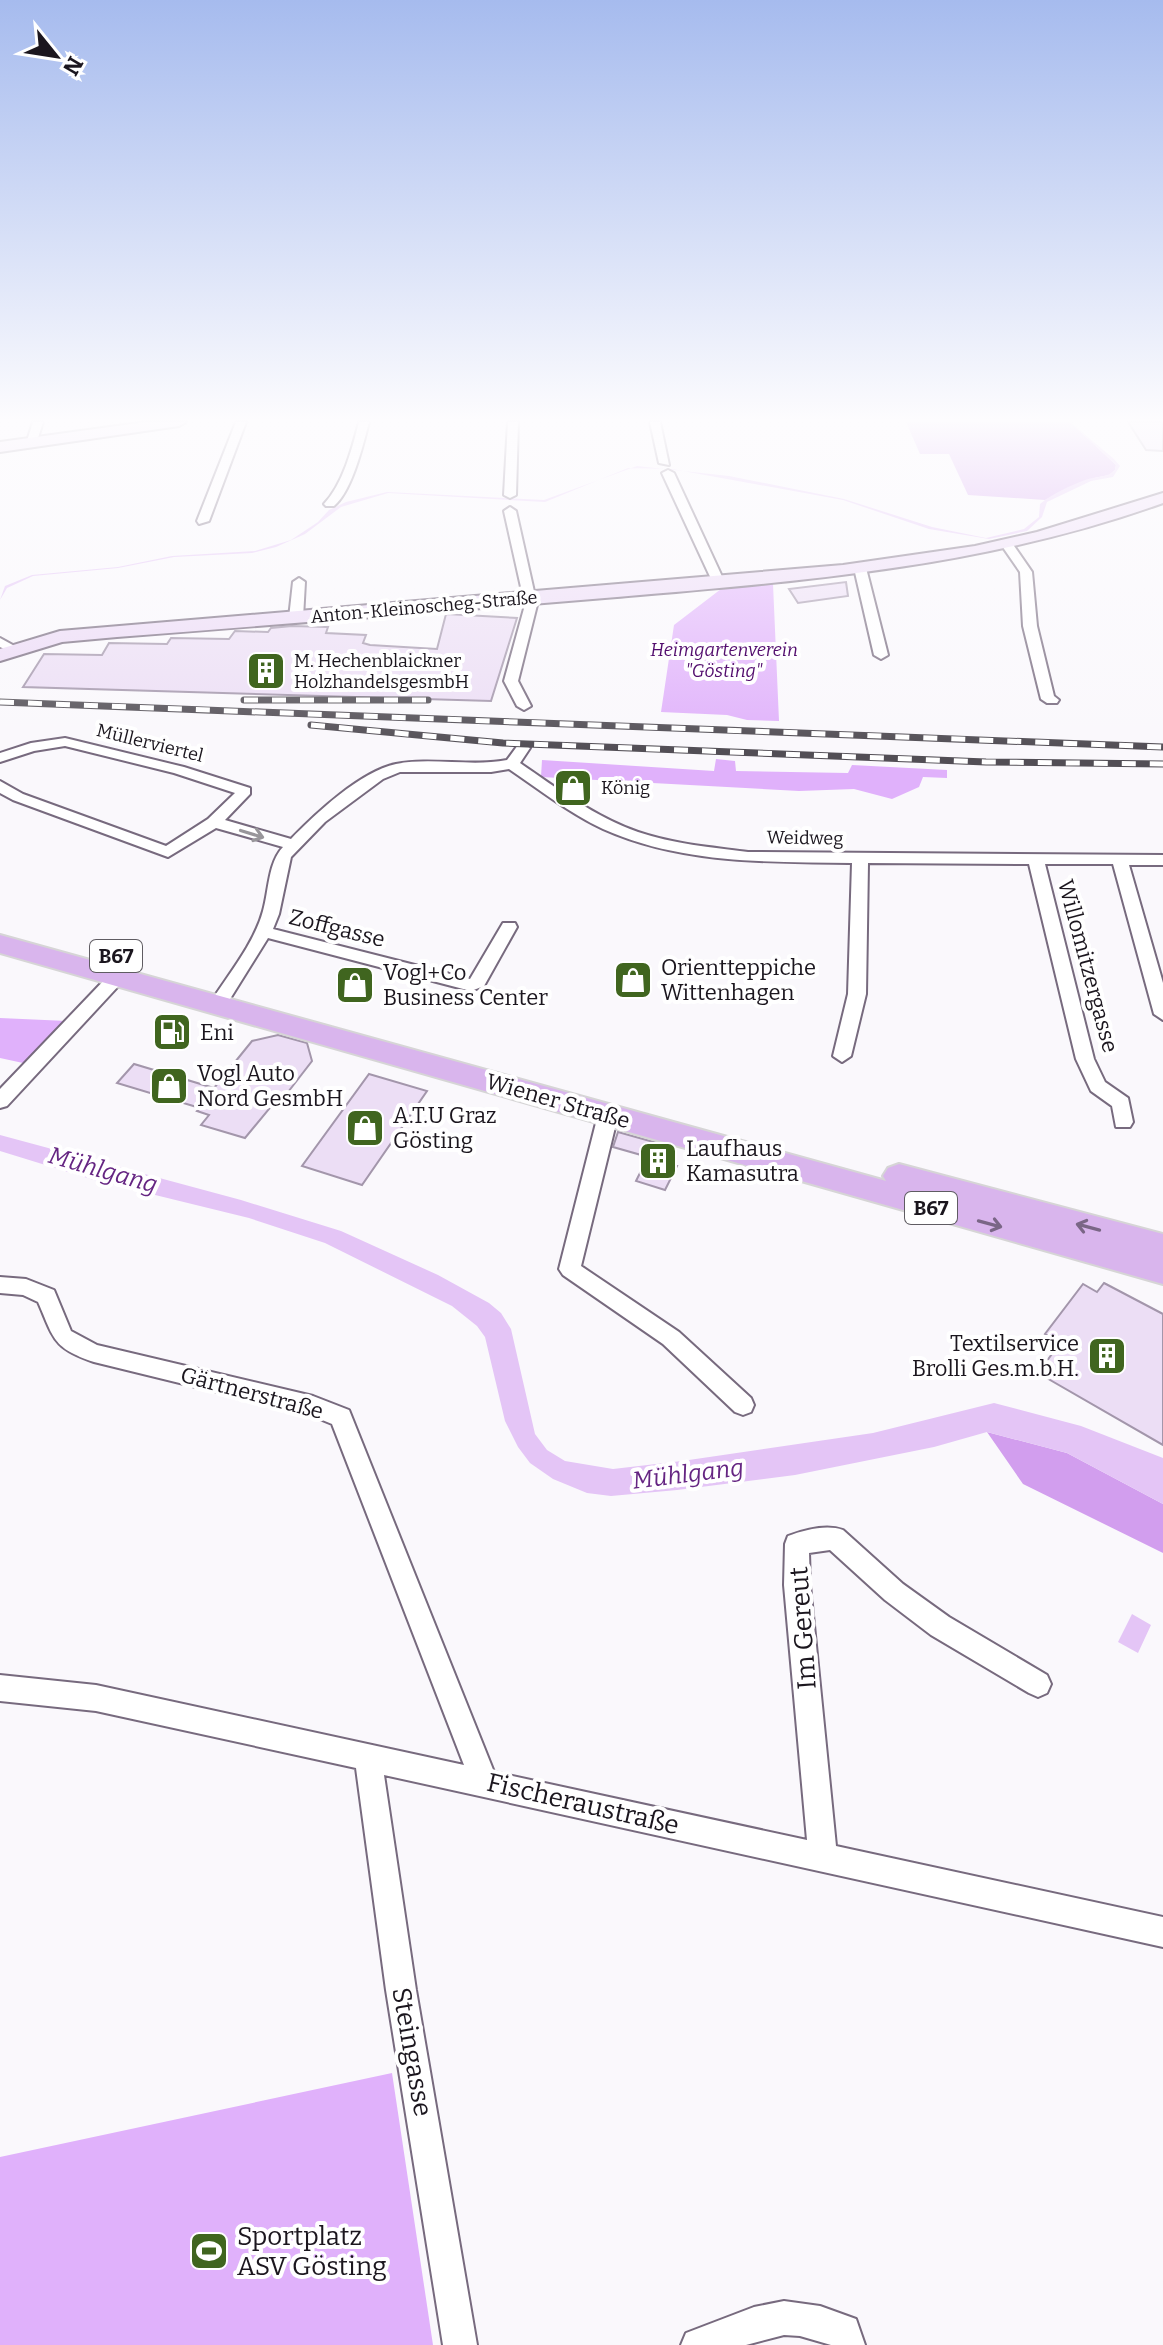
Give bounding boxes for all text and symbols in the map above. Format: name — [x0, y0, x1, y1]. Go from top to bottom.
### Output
north arrow — [16, 16, 96, 96]
text: N — [57, 52, 89, 80]
street label: Anton-Kleinoscheg-Straße — [310, 586, 538, 628]
park label: Heimgartenverein "Gösting" — [650, 639, 798, 682]
building icon: M. Hechenblaickner HolzhandelsgesmbH — [245, 650, 287, 692]
place label: M. Hechenblaickner HolzhandelsgesmbH — [294, 650, 469, 693]
street label: Müllerviertel — [94, 719, 206, 767]
shop icon: König — [552, 767, 594, 809]
place label: König — [601, 777, 650, 799]
street label: Weidweg — [766, 826, 844, 850]
one-way arrow — [239, 827, 265, 842]
street label: Willomitzergasse — [1052, 877, 1124, 1055]
street label: Zoffgasse — [286, 903, 388, 953]
road number: B67 — [90, 940, 142, 972]
place label: Orientteppiche Wittenhagen — [661, 954, 816, 1006]
place label: Vogl+Co Business Center — [383, 959, 548, 1011]
shop icon: Orientteppiche Wittenhagen — [612, 959, 654, 1001]
shop icon: Vogl+Co Business Center — [334, 964, 376, 1006]
fuel station icon: Eni — [151, 1011, 193, 1053]
place label: Eni — [200, 1019, 234, 1046]
place label: Vogl Auto Nord GesmbH — [197, 1060, 343, 1112]
shop icon: Vogl Auto Nord GesmbH — [148, 1065, 190, 1107]
street label: Wiener Straße — [483, 1068, 633, 1134]
place label: A.T.U Graz Gösting — [393, 1102, 497, 1154]
shop icon: A.T.U Graz Gösting — [344, 1107, 386, 1149]
place label: Laufhaus Kamasutra — [686, 1135, 799, 1187]
building icon: Laufhaus Kamasutra — [637, 1140, 679, 1182]
water label: Mühlgang — [45, 1141, 161, 1199]
road number: B67 — [905, 1192, 957, 1224]
one-way arrow — [977, 1218, 1003, 1233]
one-way arrow — [1075, 1218, 1101, 1233]
place label: Textilservice Brolli Ges.m.b.H. — [912, 1330, 1079, 1382]
building icon: Textilservice Brolli Ges.m.b.H. — [1086, 1335, 1128, 1377]
street label: Gärtnerstraße — [178, 1361, 326, 1425]
water label: Mühlgang — [631, 1453, 745, 1495]
street label: Im Gereut — [783, 1565, 823, 1690]
street label: Fischeraustraße — [484, 1767, 682, 1841]
street label: Steingasse — [385, 1985, 439, 2119]
place label: Sportplatz ASV Gösting — [237, 2221, 387, 2282]
sports icon: Sportplatz ASV Gösting — [188, 2230, 230, 2272]

